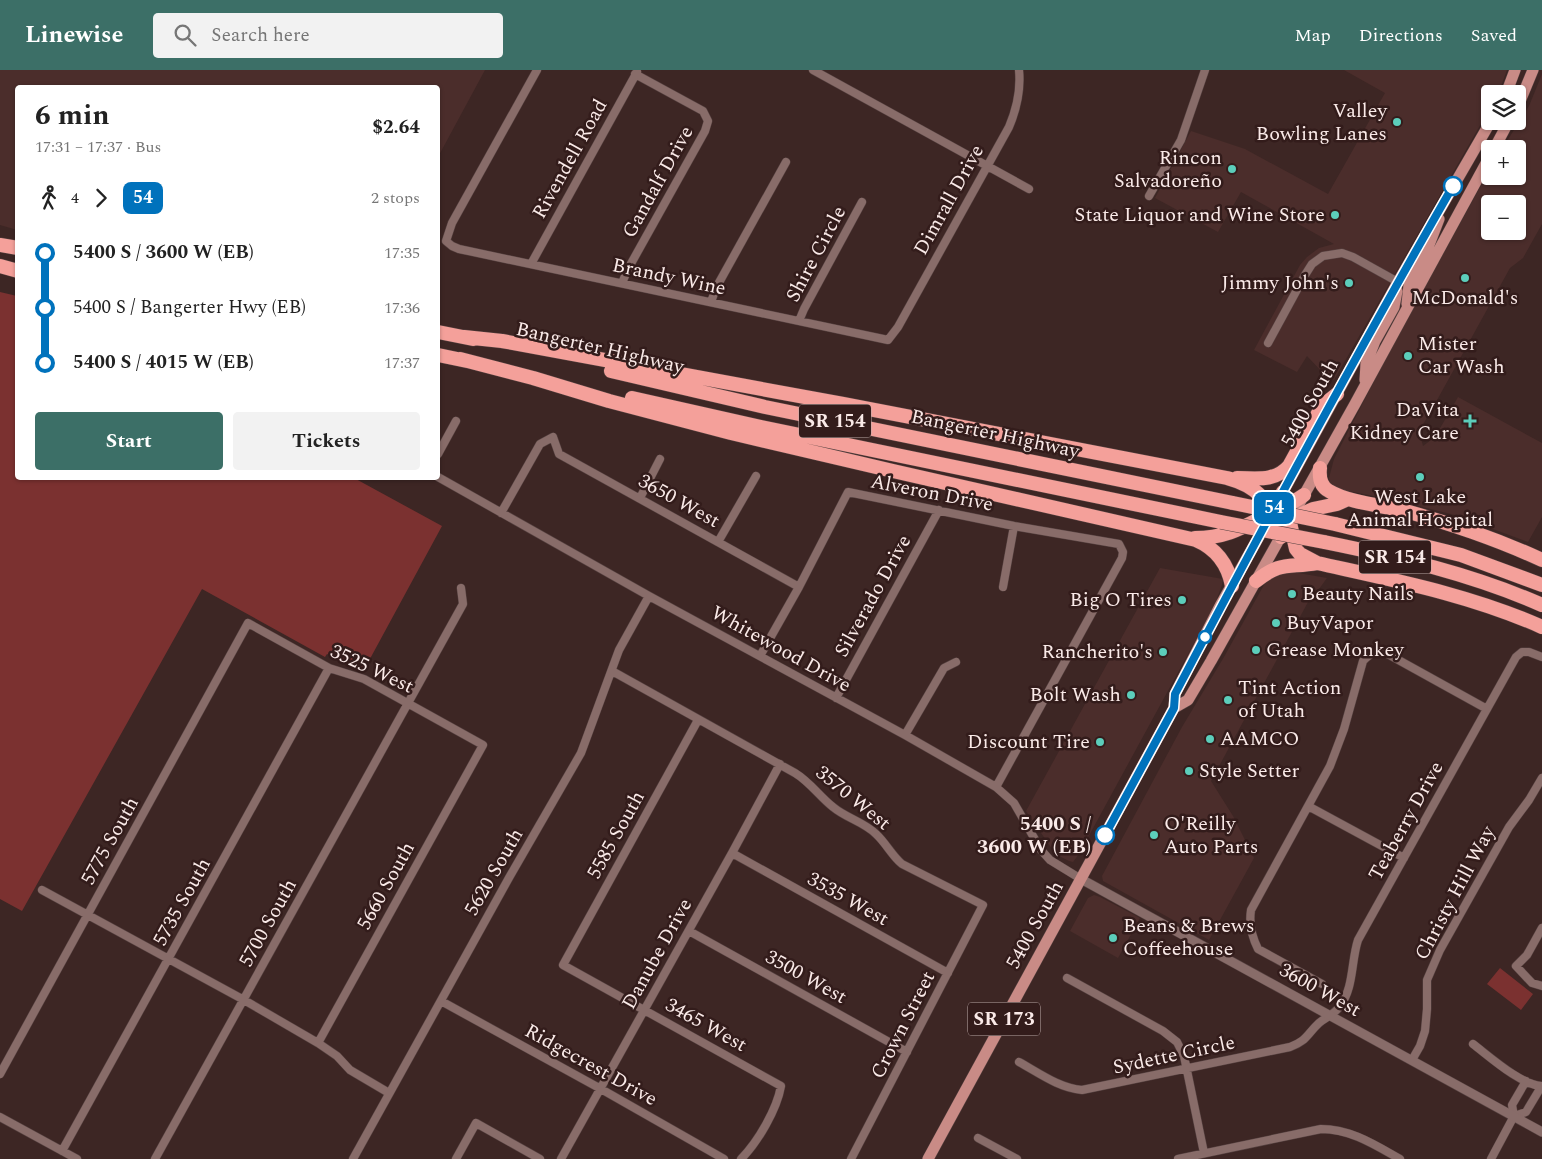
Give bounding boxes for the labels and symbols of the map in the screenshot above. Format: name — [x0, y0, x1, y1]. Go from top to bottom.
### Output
street label: Rivendell Road — [525, 94, 615, 224]
place label: Valley Bowling Lanes — [1256, 96, 1388, 149]
marker: Valley Bowling Lanes — [1391, 116, 1403, 128]
street label: Gandalf Drive — [615, 120, 701, 244]
street label: Dimrall Drive — [906, 139, 992, 261]
place label: Rincon Salvadoreño — [1114, 143, 1222, 196]
marker: Rincon Salvadoreño — [1226, 163, 1238, 175]
unlabelled marker — [1443, 176, 1463, 196]
place label: State Liquor and Wine Store — [1075, 200, 1325, 230]
street label: Shire Circle — [778, 201, 854, 307]
marker: State Liquor and Wine Store — [1329, 209, 1341, 221]
street label: Brandy Wine — [609, 250, 729, 304]
place label: Jimmy John's — [1221, 268, 1339, 298]
marker: McDonald's — [1459, 272, 1471, 284]
marker: Jimmy John's — [1343, 277, 1355, 289]
place label: McDonald's — [1412, 283, 1518, 313]
street label: Bangerter Highway — [513, 314, 688, 382]
place label: Mister Car Wash — [1418, 329, 1505, 382]
marker: Mister Car Wash — [1402, 350, 1414, 362]
street label: 5400 South — [1273, 353, 1347, 453]
place label: DaVita Kidney Care — [1350, 395, 1459, 448]
street label: Bangerter Highway — [908, 402, 1083, 467]
road number: SR 154 — [799, 404, 871, 438]
marker: DaVita Kidney Care — [1463, 414, 1477, 428]
street label: 3650 West — [633, 466, 725, 536]
street label: Alveron Drive — [868, 466, 996, 520]
marker: West Lake Animal Hospital — [1414, 471, 1426, 483]
place label: West Lake Animal Hospital — [1347, 482, 1493, 535]
line badge: 54 — [1252, 492, 1296, 524]
street label: Silverado Drive — [827, 529, 919, 663]
road number: SR 154 — [1359, 541, 1431, 574]
place label: Beauty Nails — [1302, 579, 1414, 609]
place label: Big O Tires — [1070, 585, 1172, 615]
marker: Beauty Nails — [1286, 588, 1298, 600]
marker: Big O Tires — [1176, 594, 1188, 606]
street label: Whitewood Drive — [705, 598, 857, 700]
place label: BuyVapor — [1286, 608, 1374, 638]
marker: BuyVapor — [1270, 617, 1282, 629]
unlabelled marker — [1198, 630, 1212, 644]
place label: Grease Monkey — [1266, 635, 1405, 665]
street label: 3525 West — [325, 637, 419, 701]
place label: Rancherito's — [1042, 637, 1153, 667]
marker: Grease Monkey — [1250, 644, 1262, 656]
marker: Rancherito's — [1157, 646, 1169, 658]
place label: Tint Action of Utah — [1238, 673, 1341, 726]
place label: Bolt Wash — [1030, 680, 1121, 710]
marker: Bolt Wash — [1125, 689, 1137, 701]
marker: Tint Action of Utah — [1222, 694, 1234, 706]
place label: AAMCO — [1220, 724, 1299, 754]
place label: Discount Tire — [967, 727, 1090, 757]
marker: AAMCO — [1204, 733, 1216, 745]
marker: Discount Tire — [1094, 736, 1106, 748]
place label: Style Setter — [1199, 756, 1300, 786]
street label: Teaberry Drive — [1361, 756, 1451, 886]
street label: 3570 West — [809, 758, 897, 838]
marker: Style Setter — [1183, 765, 1195, 777]
street label: 5585 South — [579, 785, 653, 885]
street label: 5775 South — [73, 791, 147, 891]
place label: 5400 S / 3600 W (EB) — [977, 809, 1091, 862]
place label: O'Reilly Auto Parts — [1164, 809, 1259, 862]
street label: Christy Hill Way — [1407, 819, 1504, 965]
street label: 5620 South — [457, 823, 531, 921]
marker: 5400 S / 3600 W (EB) — [1095, 825, 1115, 845]
marker: O'Reilly Auto Parts — [1148, 829, 1160, 841]
street label: 5660 South — [349, 836, 423, 936]
street label: 5735 South — [145, 852, 219, 952]
street label: 3535 West — [802, 864, 894, 934]
street label: 5700 South — [231, 873, 305, 973]
street label: 5400 South — [998, 875, 1072, 975]
street label: Danube Drive — [614, 893, 700, 1015]
place label: Beans & Brews Coffeehouse — [1123, 911, 1255, 964]
marker: Beans & Brews Coffeehouse — [1107, 932, 1119, 944]
street label: 3500 West — [760, 942, 852, 1012]
street label: 3600 West — [1274, 955, 1366, 1025]
street label: Crown Street — [863, 966, 943, 1084]
street label: 3465 West — [660, 990, 752, 1060]
road number: SR 173 — [968, 1002, 1040, 1036]
street label: Ridgecrest Drive — [519, 1016, 663, 1114]
street label: Sydette Circle — [1110, 1027, 1238, 1083]

